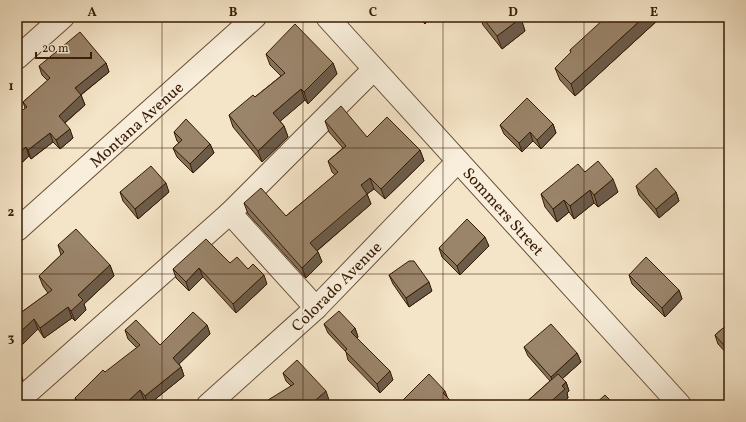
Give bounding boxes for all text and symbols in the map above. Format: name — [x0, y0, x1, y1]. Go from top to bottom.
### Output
text: A — [87, 4, 97, 22]
text: B — [229, 4, 238, 22]
text: C — [369, 4, 377, 22]
text: D — [508, 4, 518, 22]
text: E — [650, 4, 658, 22]
scale bar — [36, 34, 91, 60]
text: 20 m — [42, 41, 69, 57]
street label: Montana Avenue — [86, 77, 189, 174]
text: 1 — [8, 78, 14, 96]
street label: Sommers Street — [457, 163, 548, 262]
text: 2 — [8, 204, 15, 222]
street label: Colorado Avenue — [287, 237, 388, 338]
text: 3 — [8, 330, 15, 348]

